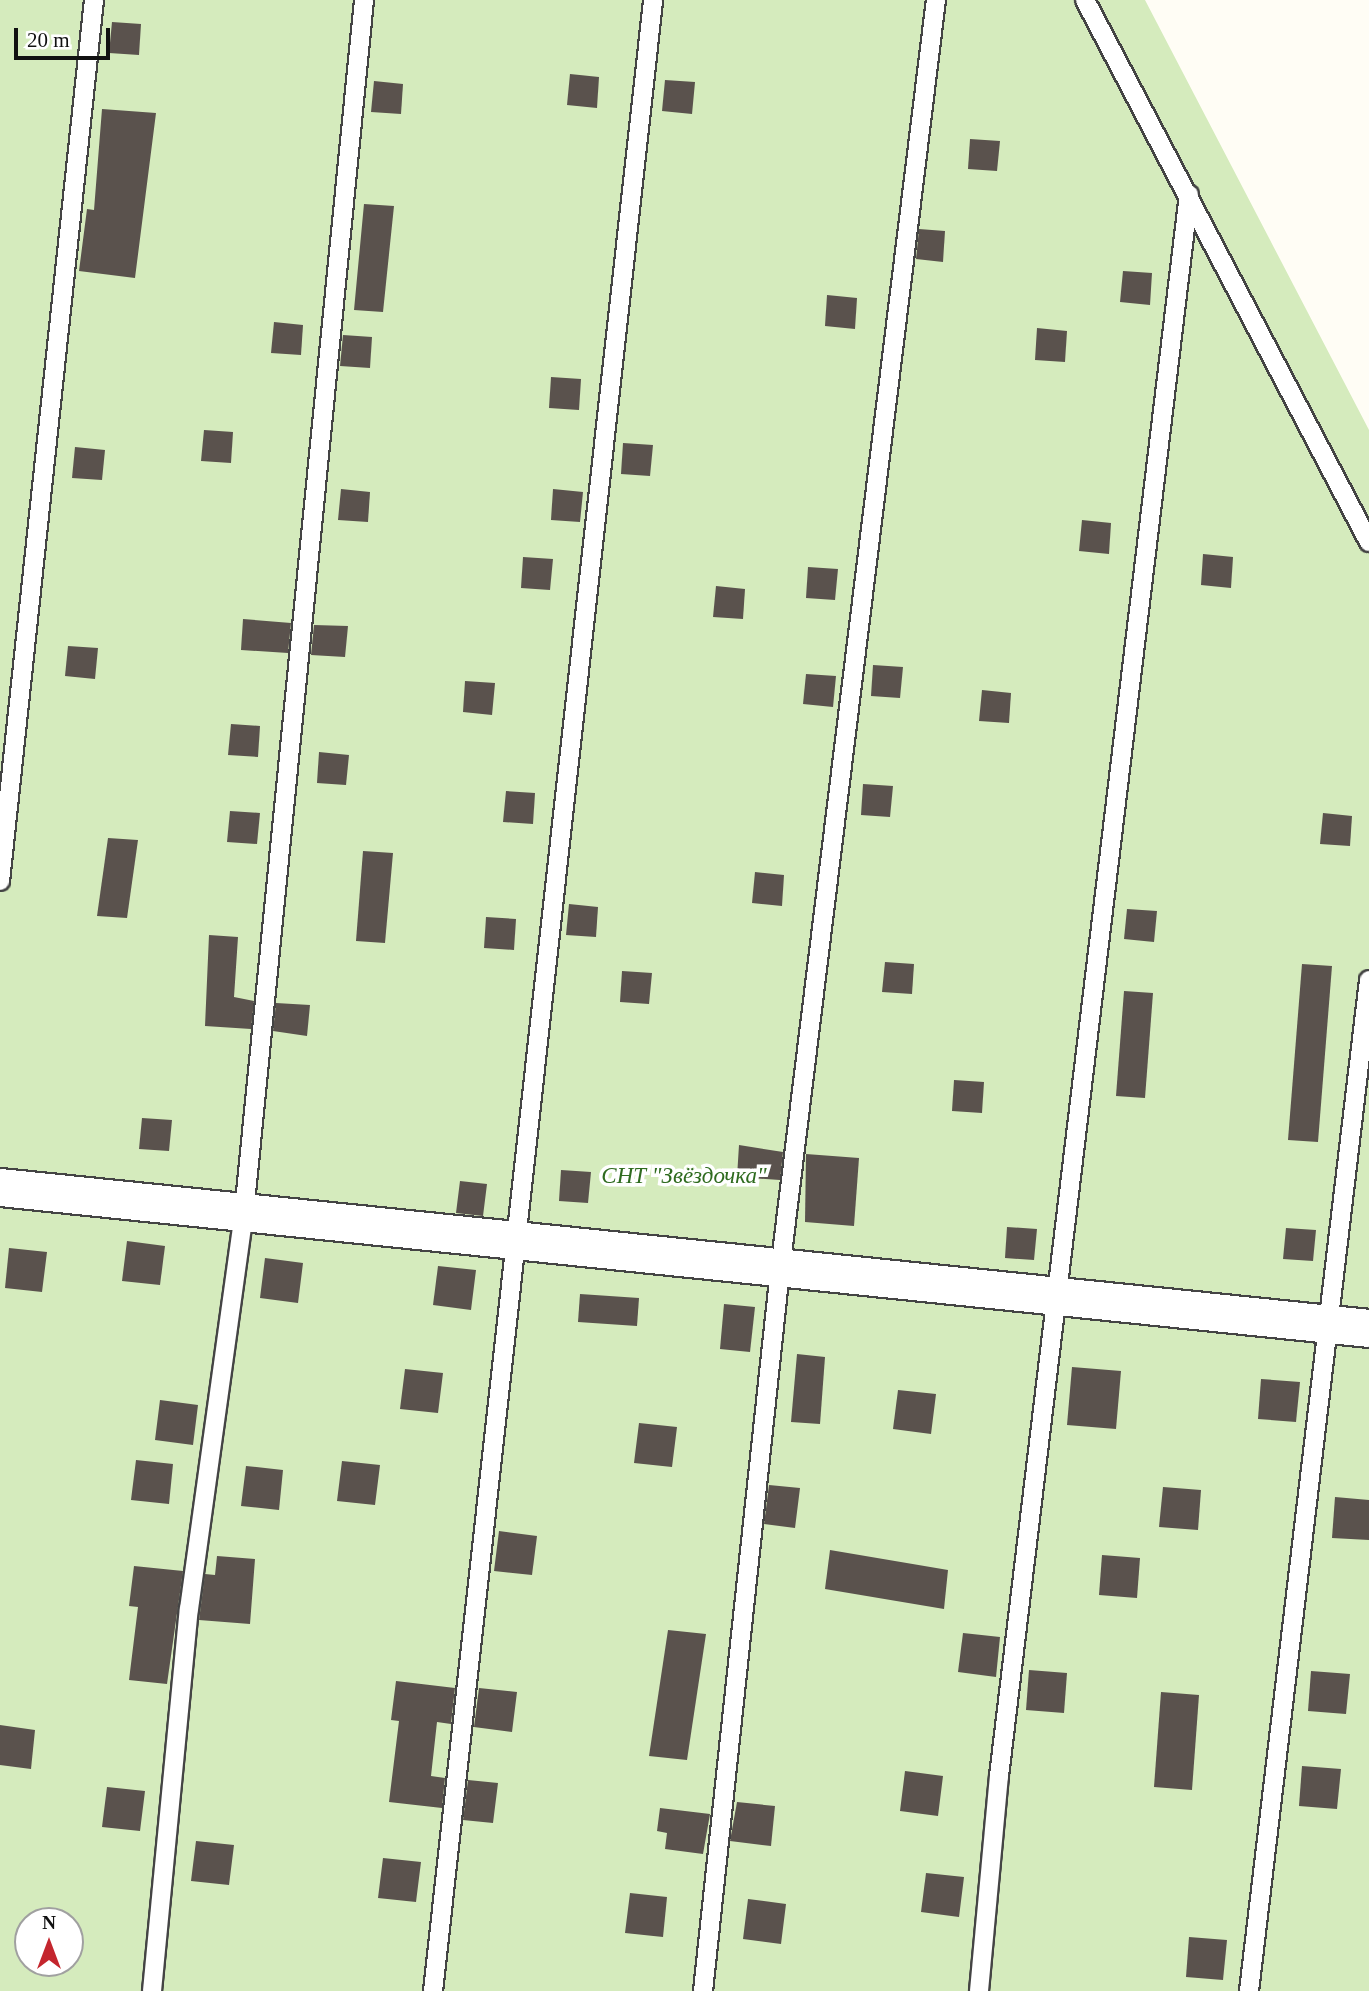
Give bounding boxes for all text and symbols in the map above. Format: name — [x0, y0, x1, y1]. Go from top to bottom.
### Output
scale bar — [18, 14, 114, 58]
text: 20 m — [27, 28, 70, 52]
park label: СНТ "Звёздочка" — [601, 1162, 767, 1190]
north arrow — [14, 1907, 84, 1977]
text: N — [42, 1912, 56, 1933]

